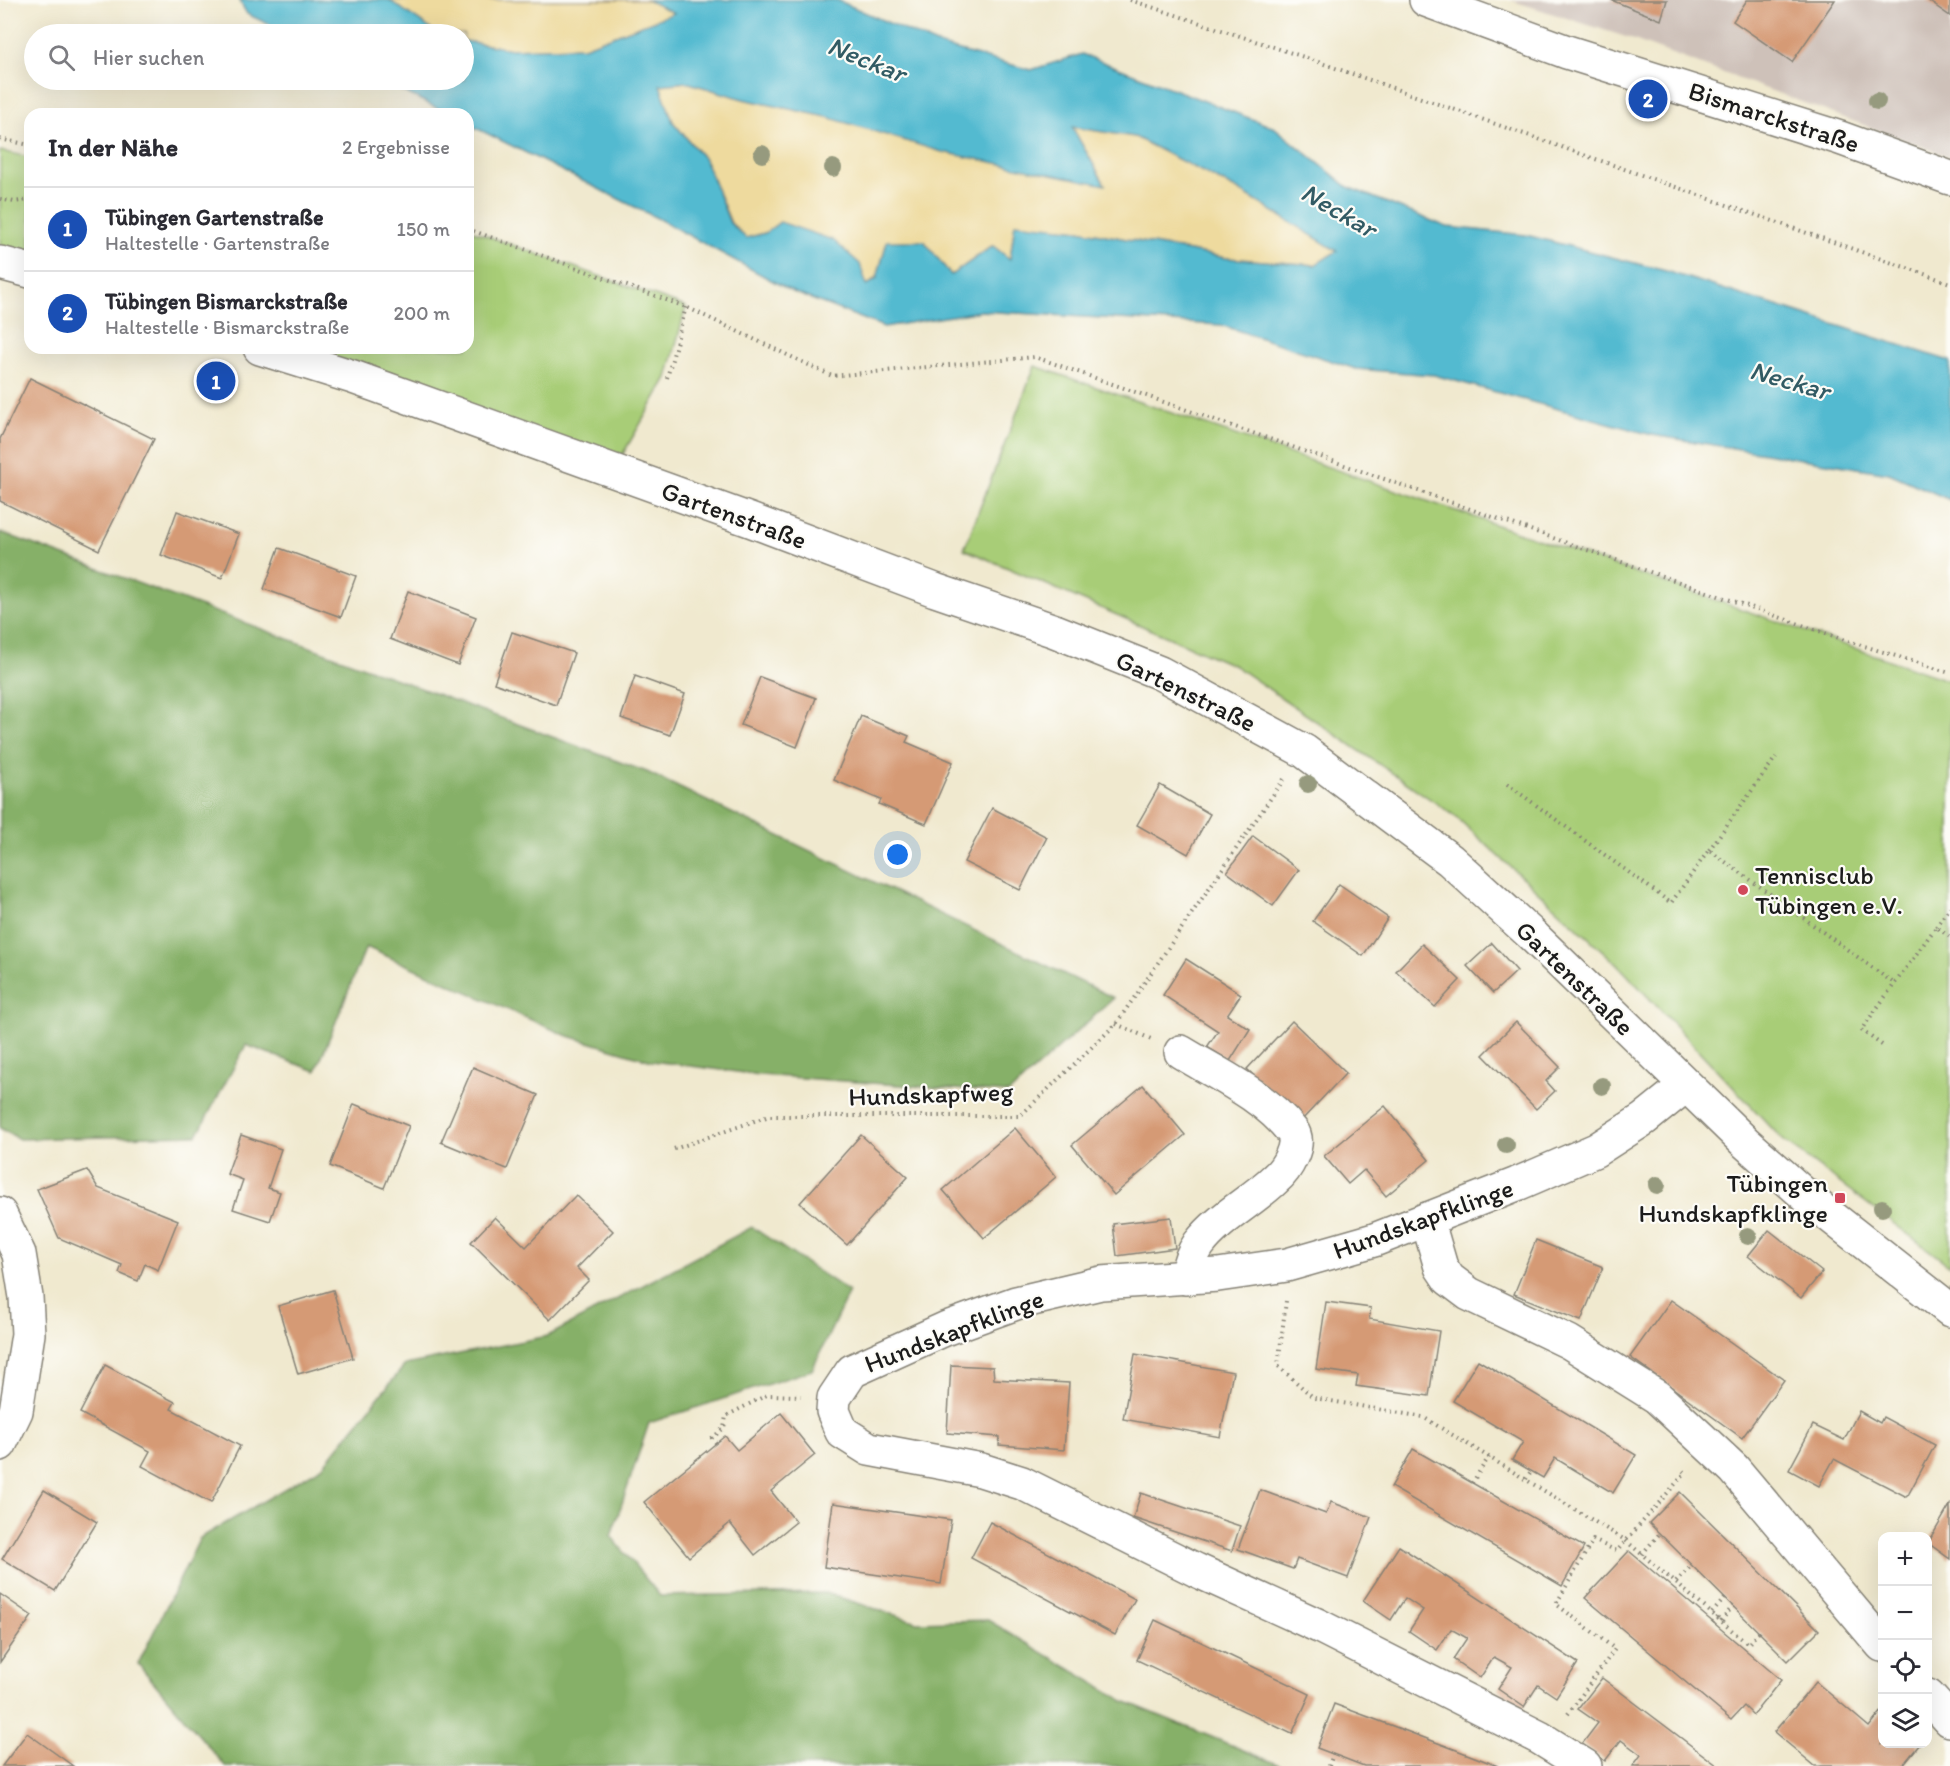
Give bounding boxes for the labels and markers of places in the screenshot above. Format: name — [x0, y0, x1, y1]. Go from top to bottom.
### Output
pin: 2 — [1628, 76, 1668, 122]
pin: 1 — [196, 358, 236, 404]
place label: Tennisclub Tübingen e.V. — [1755, 859, 1903, 921]
marker: Tennisclub Tübingen e.V. — [1736, 883, 1750, 897]
place label: Tübingen Hundskapfklinge — [1639, 1167, 1828, 1229]
marker: Tübingen Hundskapfklinge — [1833, 1191, 1847, 1205]

